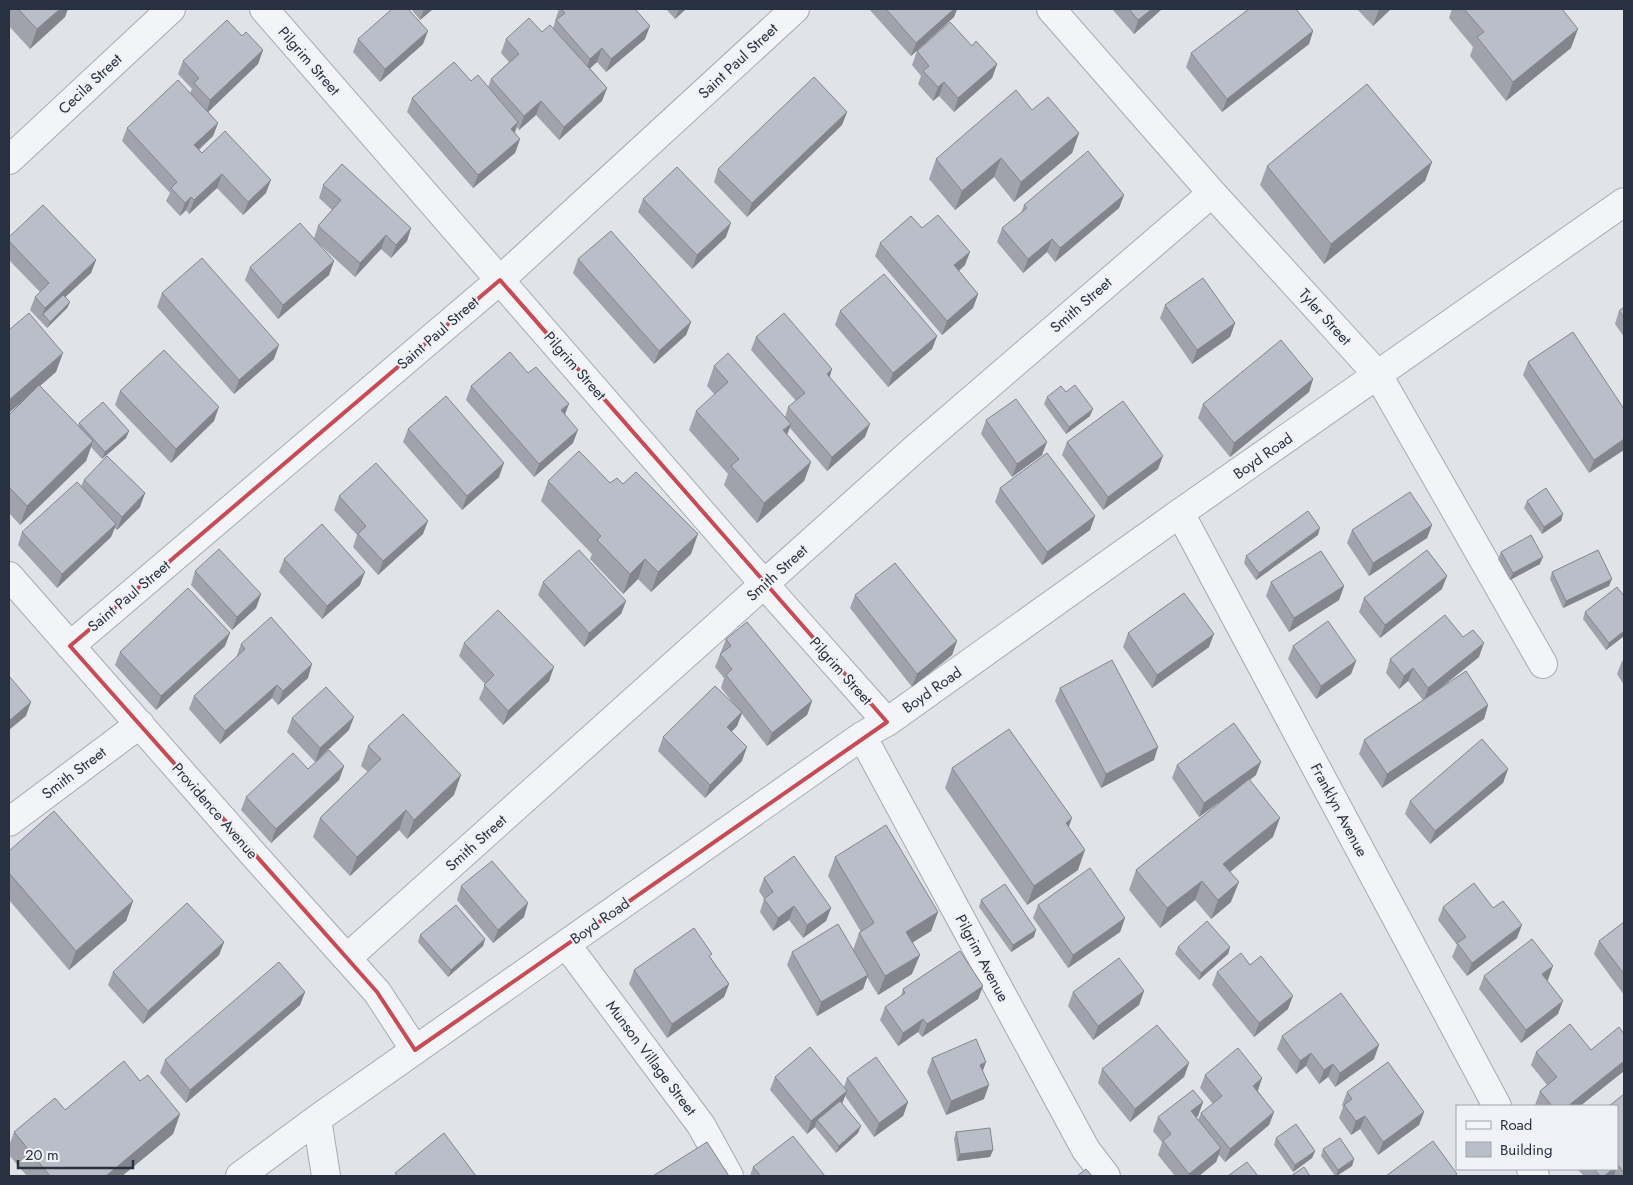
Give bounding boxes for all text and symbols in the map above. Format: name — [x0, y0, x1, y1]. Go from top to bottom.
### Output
street label: Saint Paul Street — [693, 18, 783, 104]
street label: Pilgrim Street — [273, 22, 345, 101]
street label: Cecila Street — [53, 48, 127, 119]
street label: Smith Street — [1045, 272, 1117, 338]
street label: Tyler Street — [1293, 284, 1357, 351]
street label: Saint Paul Street — [392, 291, 484, 375]
street label: Pilgrim Street — [539, 327, 611, 406]
street label: Boyd Road — [1229, 427, 1297, 485]
street label: Smith Street — [742, 539, 813, 606]
street label: Saint Paul Street — [83, 555, 175, 637]
street label: Pilgrim Street — [804, 632, 878, 710]
street label: Boyd Road — [898, 661, 966, 719]
street label: Smith Street — [37, 741, 111, 805]
street label: Providence Avenue — [167, 758, 263, 864]
street label: Franklyn Avenue — [1305, 759, 1373, 861]
street label: Smith Street — [441, 809, 512, 876]
street label: Boyd Road — [566, 892, 634, 950]
street label: Pilgrim Avenue — [950, 910, 1014, 1006]
street label: Munson Village Street — [600, 996, 702, 1120]
legend — [1456, 1105, 1618, 1170]
text: Road — [1500, 1114, 1532, 1136]
scale bar — [18, 1138, 132, 1170]
text: Building — [1500, 1139, 1552, 1161]
text: 20 m — [25, 1144, 59, 1166]

